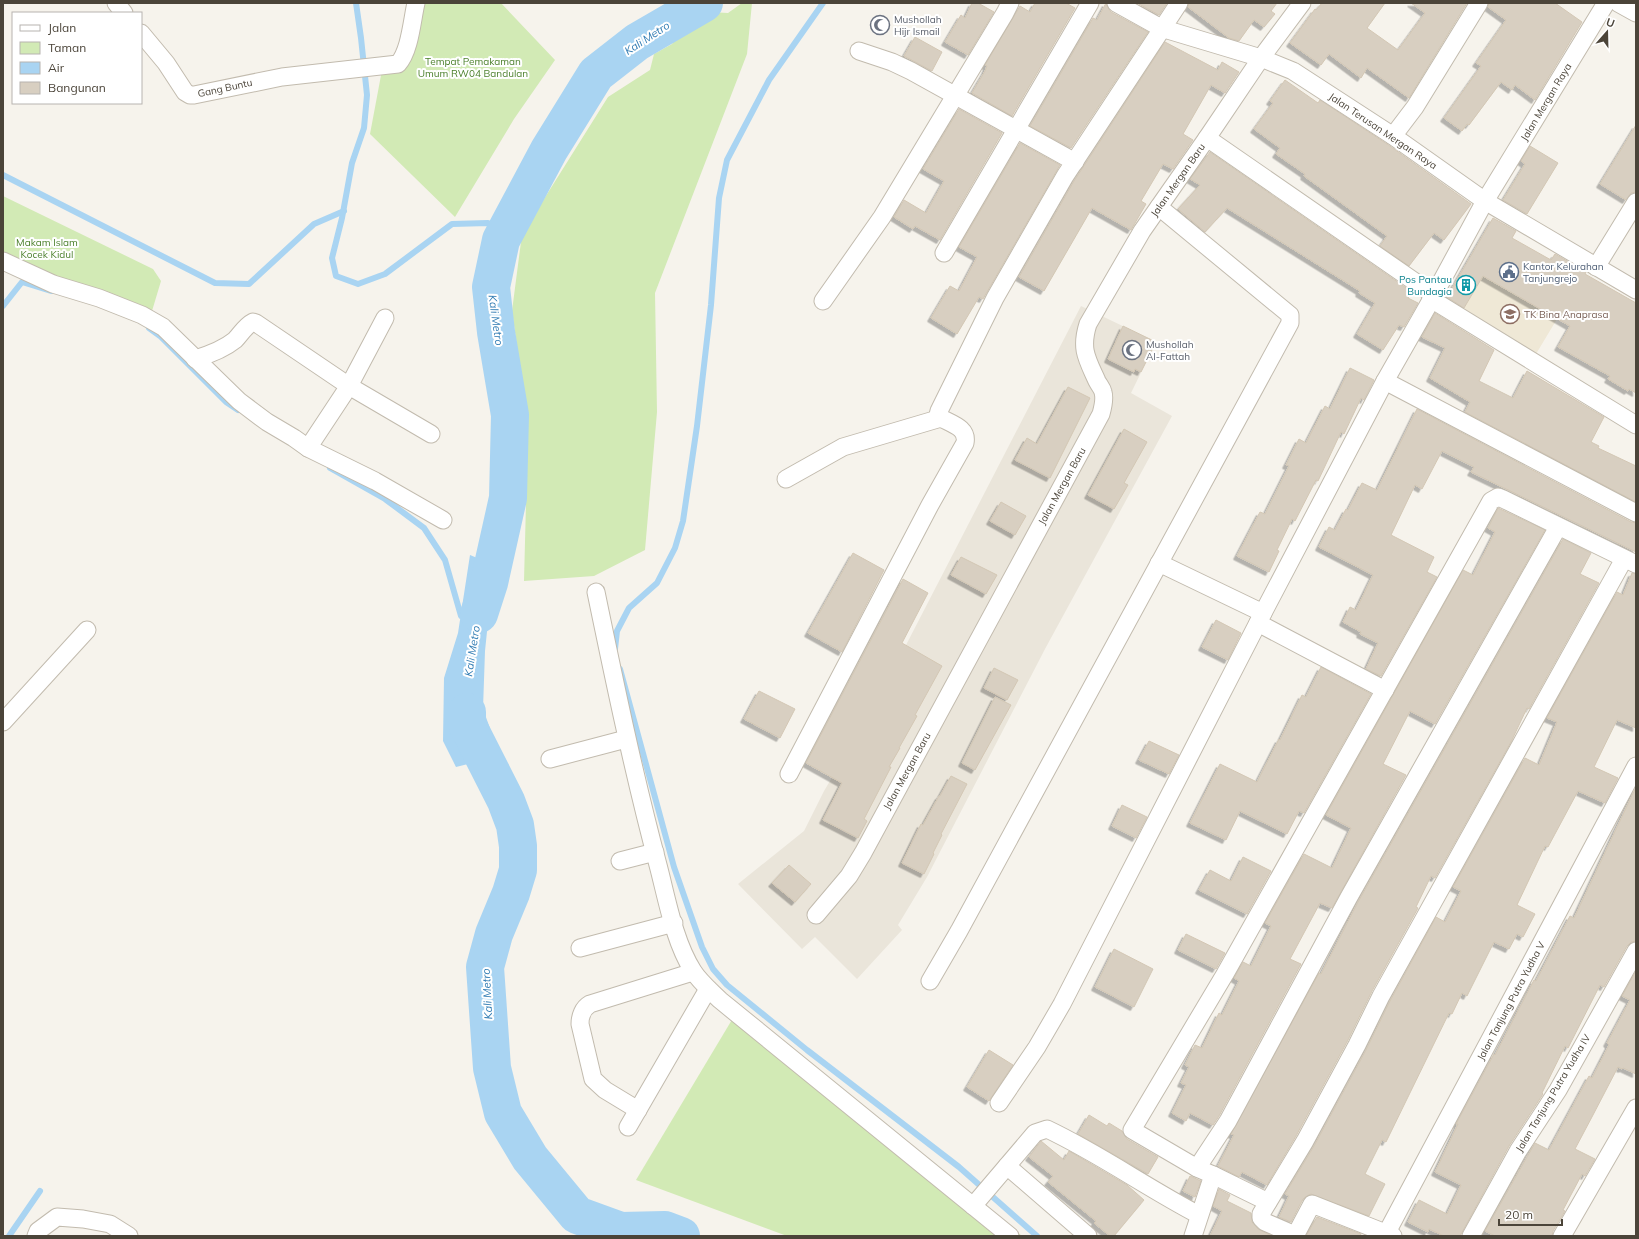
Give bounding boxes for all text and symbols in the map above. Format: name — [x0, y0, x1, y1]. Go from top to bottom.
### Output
legend — [12, 12, 142, 104]
north arrow — [1587, 12, 1627, 52]
place label: Mushollah Hijr Ismail — [894, 13, 942, 38]
mosque icon: Mushollah Hijr Ismail — [869, 14, 891, 36]
text: U — [1604, 15, 1617, 31]
water label: Kali Metro — [622, 18, 672, 58]
text: Jalan — [48, 20, 76, 35]
text: Taman — [48, 40, 86, 55]
park label: Tempat Pemakaman Umum RW04 Bandulan — [418, 55, 528, 80]
text: Air — [48, 60, 65, 75]
street label: Jalan Mergan Raya — [1518, 61, 1574, 143]
street label: Gang Buntu — [196, 76, 254, 100]
text: Bangunan — [48, 80, 106, 95]
street label: Jalan Terusan Mergan Raya — [1326, 90, 1440, 172]
street label: Jalan Mergan Baru — [1148, 141, 1208, 219]
park label: Makam Islam Kocek Kidul — [16, 236, 78, 261]
place label: Kantor Kelurahan Tanjungrejo — [1523, 260, 1604, 285]
public building icon: Kantor Kelurahan Tanjungrejo — [1498, 261, 1520, 283]
place label: Pos Pantau Bundagia — [1399, 273, 1452, 298]
building icon: Pos Pantau Bundagia — [1455, 274, 1477, 296]
water label: Kali Metro — [486, 294, 506, 346]
school or university icon: TK Bina Anaprasa — [1499, 303, 1521, 325]
place label: TK Bina Anaprasa — [1524, 308, 1608, 321]
place label: Mushollah Al-Fattah — [1146, 338, 1194, 363]
mosque icon: Mushollah Al-Fattah — [1121, 339, 1143, 361]
street label: Jalan Mergan Baru — [1035, 445, 1089, 527]
water label: Kali Metro — [461, 625, 483, 677]
street label: Jalan Mergan Baru — [880, 730, 934, 812]
street label: Jalan Tanjung Putra Yudha V — [1474, 939, 1548, 1063]
water label: Kali Metro — [479, 968, 495, 1020]
street label: Jalan Tanjung Putra Yudha IV — [1513, 1032, 1593, 1154]
scale bar — [1499, 1201, 1562, 1227]
text: 20 m — [1505, 1207, 1533, 1222]

